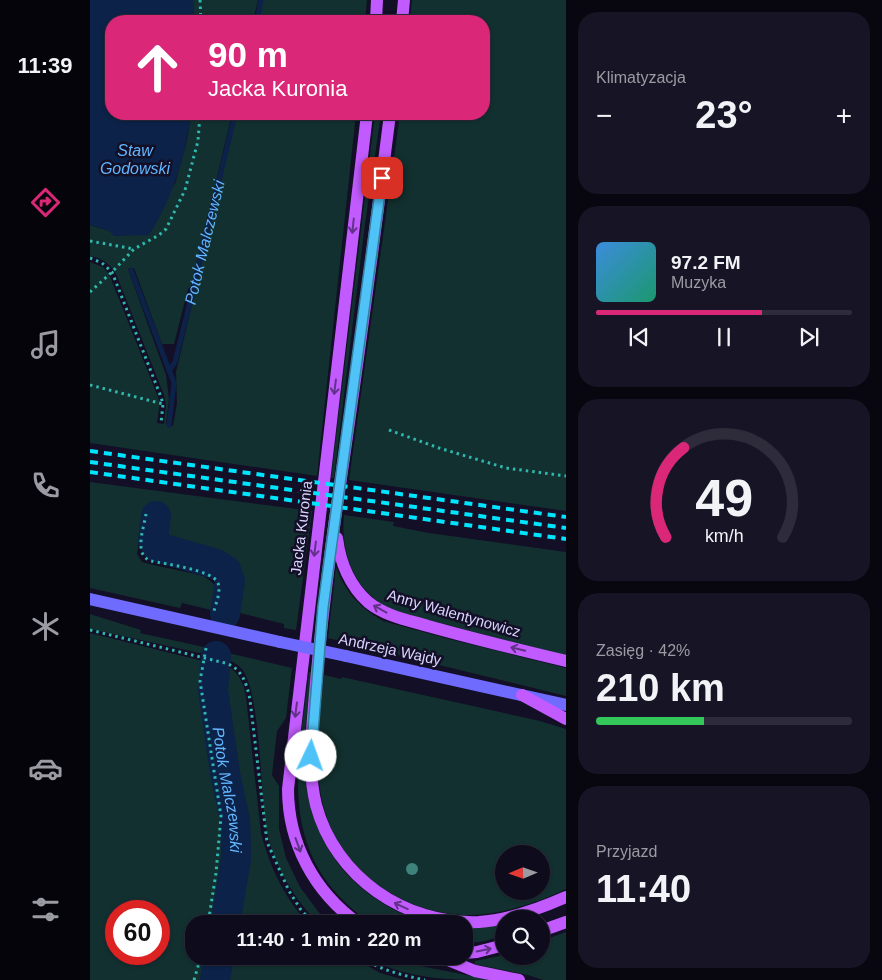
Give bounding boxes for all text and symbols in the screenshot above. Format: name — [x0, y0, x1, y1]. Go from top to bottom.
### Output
icon: ahead — [125, 35, 190, 100]
text: 90 m — [208, 35, 288, 74]
text: 11:39 — [17, 53, 73, 78]
text: Klimatyzacja — [596, 69, 686, 86]
text: Jacka Kuronia — [208, 76, 347, 101]
text: 23° — [695, 94, 753, 136]
text: − — [596, 100, 612, 131]
text: + — [836, 100, 852, 131]
water label: Staw Godowski — [100, 142, 171, 177]
pin — [361, 157, 403, 199]
icon: arrive — [368, 164, 396, 192]
water label: Potok Malczewski — [181, 178, 227, 306]
icon: directions — [28, 185, 63, 220]
one-way arrow — [348, 218, 358, 234]
text: 97.2 FM — [671, 252, 741, 273]
text: Muzyka — [671, 274, 726, 291]
icon: previous — [625, 323, 653, 351]
icon: pause — [710, 323, 738, 351]
icon: next — [795, 323, 823, 351]
icon: music — [28, 327, 63, 362]
one-way arrow — [330, 379, 340, 395]
icon: phone — [28, 468, 63, 503]
text: 49 — [695, 469, 753, 527]
street label: Jacka Kuronia — [287, 479, 315, 576]
text: km/h — [705, 526, 743, 546]
one-way arrow — [310, 540, 320, 556]
street label: Anny Walentynowicz — [385, 586, 523, 640]
one-way arrow — [373, 604, 388, 614]
icon: climate — [28, 609, 63, 644]
street label: Andrzeja Wajdy — [337, 630, 443, 668]
text: Zasięg · 42% — [596, 642, 690, 659]
one-way arrow — [511, 644, 527, 653]
text: 210 km — [596, 667, 725, 709]
one-way arrow — [291, 702, 301, 718]
water label: Potok Malczewski — [210, 726, 245, 853]
position arrow — [284, 729, 336, 781]
icon: car — [28, 751, 63, 786]
one-way arrow — [294, 837, 303, 852]
text: Przyjazd — [596, 843, 657, 860]
north arrow — [495, 845, 550, 900]
map controls — [495, 845, 550, 965]
text: 11:40 — [596, 868, 691, 910]
icon: filters — [28, 892, 63, 927]
speed limit sign: 60 — [105, 900, 170, 965]
one-way arrow — [394, 901, 409, 910]
button: search — [495, 910, 550, 965]
text: 11:40 · 1 min · 220 m — [237, 929, 421, 950]
one-way arrow — [476, 945, 492, 954]

